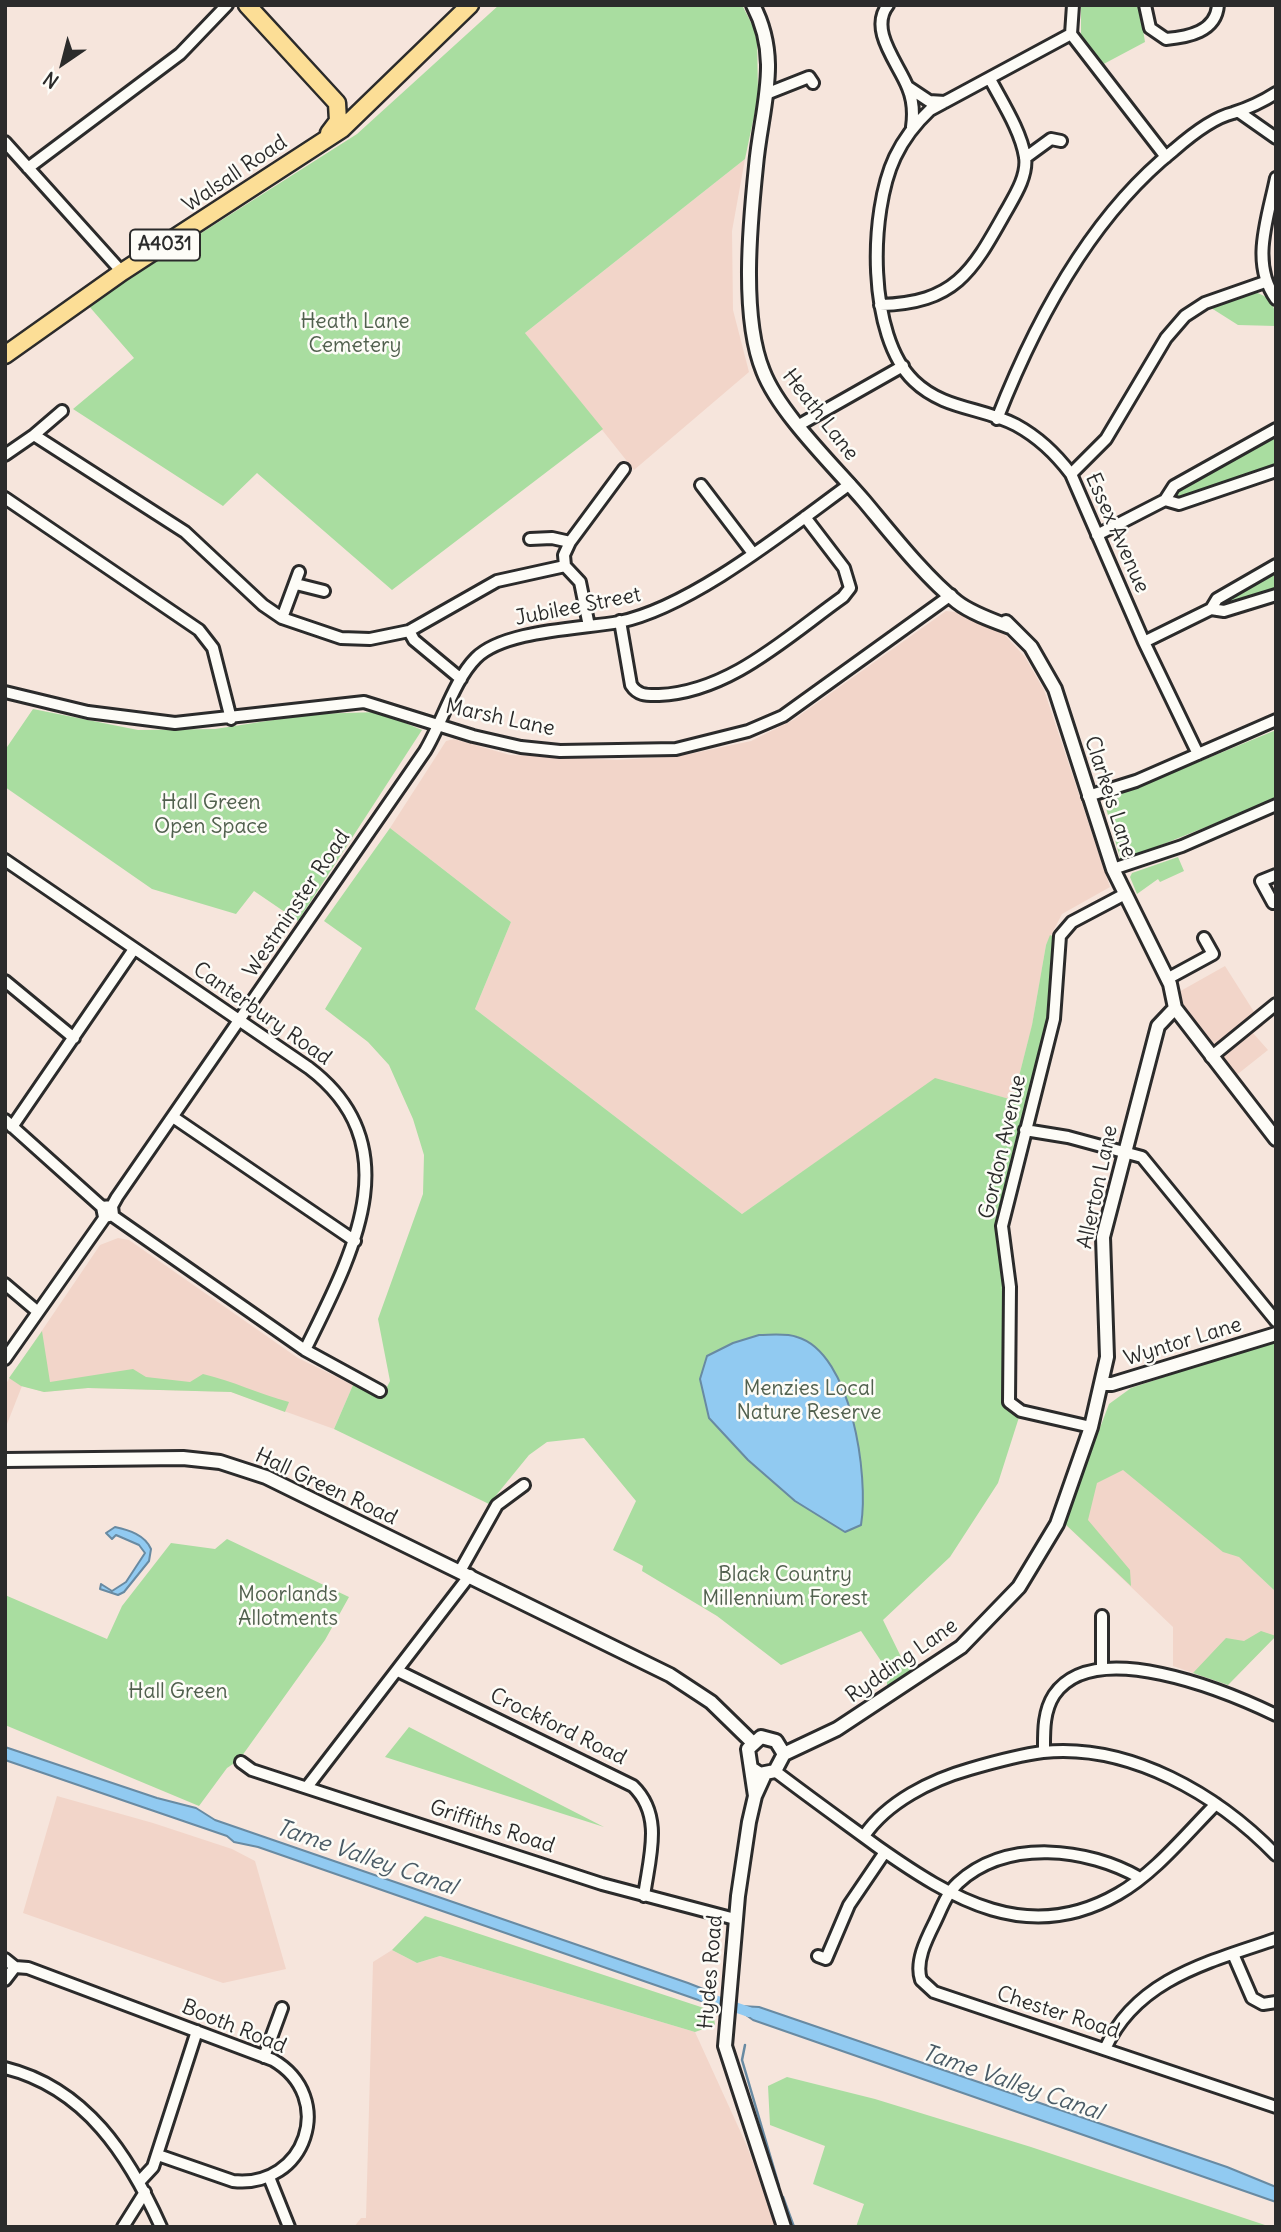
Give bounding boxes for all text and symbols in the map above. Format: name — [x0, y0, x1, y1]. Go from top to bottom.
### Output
north arrow — [28, 28, 98, 98]
text: N — [39, 67, 63, 94]
street label: Walsall Road — [178, 130, 292, 218]
road number: A4031 — [130, 230, 200, 260]
park label: Heath Lane Cemetery — [300, 309, 410, 359]
street label: Heath Lane — [776, 364, 864, 466]
street label: Essex Avenue — [1079, 469, 1155, 597]
street label: Jubilee Street — [513, 582, 643, 632]
street label: Marsh Lane — [443, 694, 557, 742]
street label: Clarke's Lane — [1079, 733, 1141, 861]
park label: Hall Green Open Space — [154, 790, 268, 840]
street label: Westminster Road — [238, 826, 356, 982]
street label: Canterbury Road — [188, 957, 336, 1071]
street label: Gordon Avenue — [974, 1073, 1032, 1221]
street label: Allerton Lane — [1073, 1123, 1123, 1251]
street label: Wyntor Lane — [1121, 1312, 1245, 1372]
park label: Menzies Local Nature Reserve — [736, 1376, 882, 1426]
street label: Hall Green Road — [251, 1443, 401, 1531]
park label: Black Country Millennium Forest — [702, 1562, 868, 1612]
park label: Moorlands Allotments — [238, 1582, 338, 1632]
street label: Rydding Lane — [841, 1613, 963, 1709]
park label: Hall Green — [128, 1679, 228, 1705]
street label: Crockford Road — [486, 1683, 630, 1771]
street label: Griffiths Road — [426, 1795, 558, 1859]
water label: Tame Valley Canal — [272, 1814, 460, 1902]
street label: Hydes Road — [693, 1914, 729, 2030]
street label: Chester Road — [993, 1981, 1123, 2045]
street label: Booth Road — [178, 1995, 290, 2059]
water label: Tame Valley Canal — [918, 2039, 1106, 2127]

